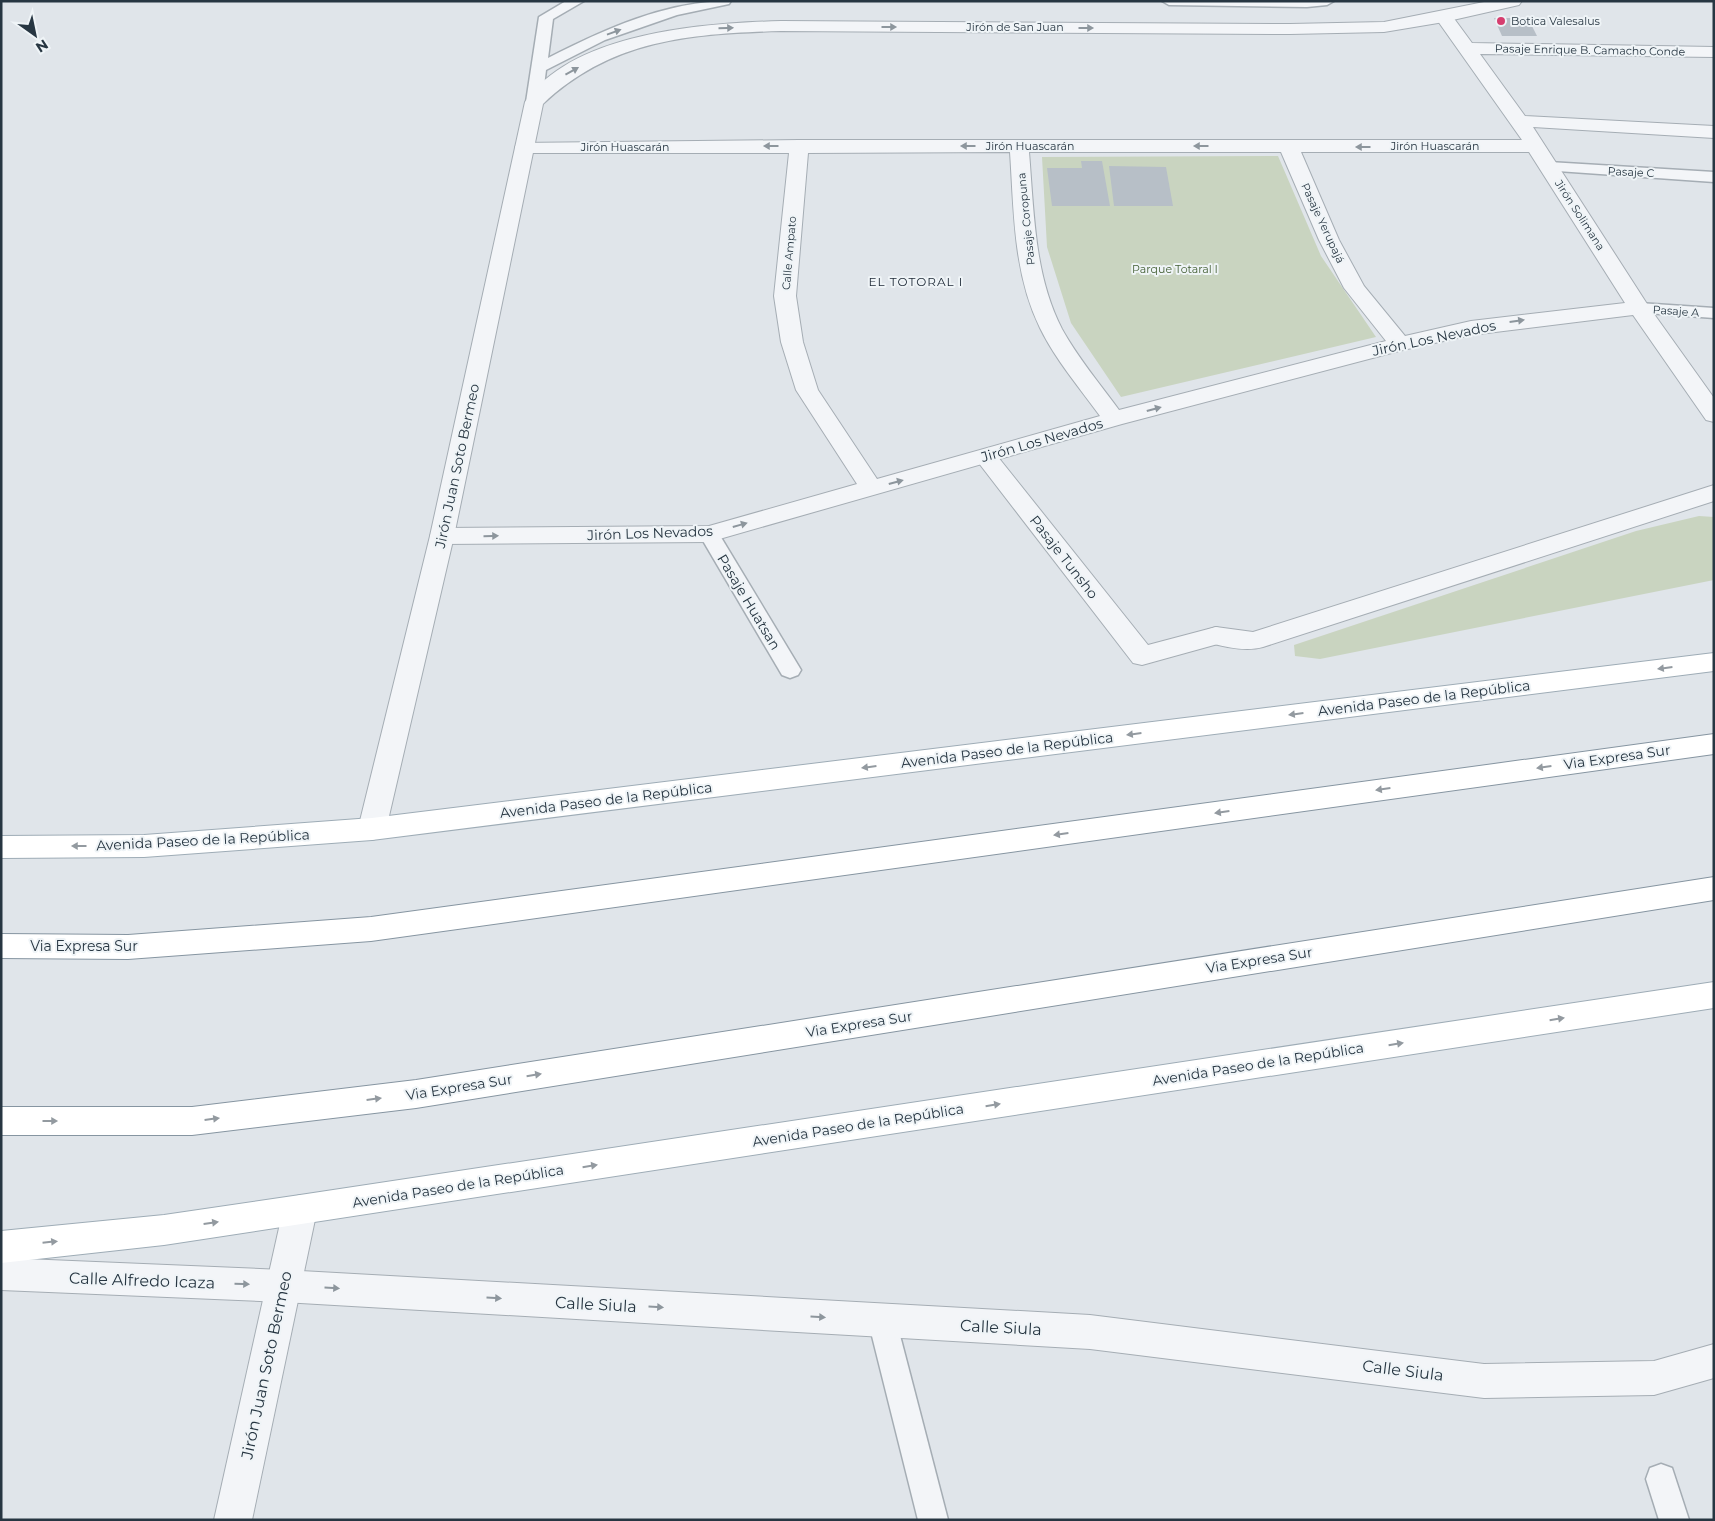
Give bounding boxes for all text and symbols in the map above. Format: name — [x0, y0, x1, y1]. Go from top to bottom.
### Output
north arrow — [10, 10, 60, 60]
place label: Botica Valesalus — [1511, 14, 1601, 28]
marker: Botica Valesalus — [1495, 15, 1507, 27]
street label: Jirón de San Juan — [965, 20, 1064, 34]
one-way arrow — [719, 23, 735, 31]
one-way arrow — [881, 23, 897, 31]
one-way arrow — [1079, 24, 1095, 32]
one-way arrow — [607, 28, 622, 36]
text: N — [32, 35, 52, 57]
street label: Pasaje Enrique B. Camacho Conde — [1495, 41, 1686, 59]
one-way arrow — [564, 67, 579, 75]
street label: Jirón Huascarán — [985, 139, 1074, 153]
street label: Jirón Huascarán — [1390, 139, 1479, 153]
street label: Jirón Huascarán — [580, 140, 669, 154]
one-way arrow — [763, 142, 779, 150]
one-way arrow — [960, 142, 976, 150]
one-way arrow — [1193, 142, 1209, 150]
one-way arrow — [1355, 143, 1371, 151]
street label: Pasaje C — [1607, 164, 1655, 180]
street label: Pasaje Coropuna — [1014, 172, 1038, 266]
street label: Jirón Solimana — [1551, 176, 1608, 253]
street label: Pasaje Yerupajá — [1298, 181, 1348, 265]
street label: Calle Ampato — [779, 215, 799, 291]
park label: Parque Totaral I — [1132, 262, 1218, 276]
district label: EL TOTORAL I — [869, 274, 963, 289]
street label: Pasaje A — [1652, 302, 1700, 320]
street label: Jirón Los Nevados — [1370, 316, 1498, 360]
one-way arrow — [1509, 317, 1525, 325]
street label: Jirón Juan Soto Bermeo — [431, 382, 483, 551]
one-way arrow — [1146, 405, 1161, 413]
street label: Jirón Los Nevados — [978, 414, 1105, 466]
one-way arrow — [889, 477, 904, 485]
street label: Pasaje Tunsho — [1026, 512, 1102, 602]
one-way arrow — [732, 521, 747, 529]
street label: Jirón Los Nevados — [586, 522, 713, 544]
one-way arrow — [483, 532, 499, 540]
street label: Pasaje Huatsan — [713, 551, 785, 653]
one-way arrow — [1657, 664, 1673, 672]
street label: Avenida Paseo de la República — [1317, 676, 1531, 720]
one-way arrow — [1287, 710, 1303, 718]
street label: Avenida Paseo de la República — [900, 728, 1114, 772]
one-way arrow — [1126, 730, 1142, 738]
street label: Via Expresa Sur — [1562, 741, 1672, 773]
one-way arrow — [861, 763, 877, 771]
one-way arrow — [1536, 763, 1552, 771]
street label: Avenida Paseo de la República — [499, 778, 713, 822]
one-way arrow — [1375, 786, 1391, 794]
one-way arrow — [1214, 808, 1230, 816]
street label: Avenida Paseo de la República — [96, 825, 310, 855]
one-way arrow — [1053, 830, 1069, 838]
one-way arrow — [71, 842, 87, 850]
street label: Via Expresa Sur — [30, 937, 138, 955]
street label: Via Expresa Sur — [1204, 943, 1314, 977]
street label: Via Expresa Sur — [804, 1007, 914, 1041]
one-way arrow — [1549, 1015, 1565, 1023]
street label: Avenida Paseo de la República — [1151, 1038, 1365, 1090]
one-way arrow — [1388, 1039, 1404, 1047]
street label: Via Expresa Sur — [404, 1070, 514, 1104]
one-way arrow — [527, 1071, 543, 1079]
one-way arrow — [366, 1095, 382, 1103]
street label: Avenida Paseo de la República — [751, 1099, 965, 1151]
one-way arrow — [985, 1100, 1001, 1108]
one-way arrow — [205, 1115, 221, 1123]
one-way arrow — [42, 1117, 58, 1125]
street label: Avenida Paseo de la República — [351, 1160, 565, 1212]
one-way arrow — [582, 1162, 598, 1170]
one-way arrow — [203, 1219, 219, 1227]
one-way arrow — [42, 1238, 58, 1246]
street label: Calle Alfredo Icaza — [69, 1268, 215, 1293]
street label: Jirón Juan Soto Bermeo — [237, 1269, 296, 1462]
one-way arrow — [235, 1280, 251, 1288]
one-way arrow — [324, 1285, 340, 1293]
street label: Calle Siula — [555, 1293, 637, 1316]
one-way arrow — [486, 1294, 502, 1302]
one-way arrow — [648, 1304, 664, 1312]
one-way arrow — [811, 1313, 827, 1321]
street label: Calle Siula — [960, 1316, 1042, 1339]
street label: Calle Siula — [1361, 1356, 1445, 1385]

